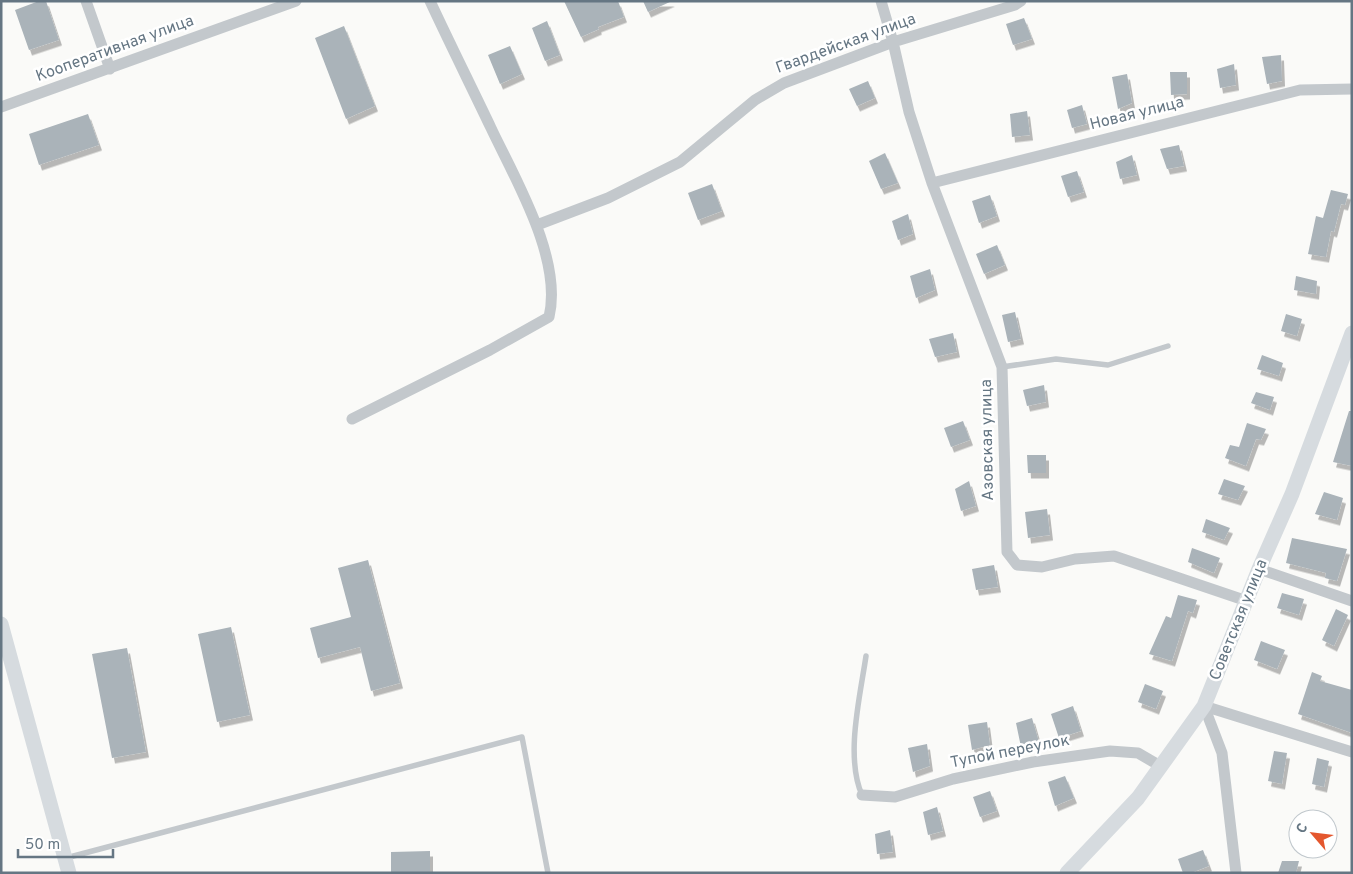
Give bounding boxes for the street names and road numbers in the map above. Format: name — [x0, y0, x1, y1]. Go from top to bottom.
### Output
street label: Гвардейская улица — [773, 9, 919, 79]
street label: Кооперативная улица — [33, 11, 197, 87]
street label: Новая улица — [1088, 93, 1186, 135]
street label: Азовская улица — [977, 379, 999, 501]
street label: Советская улица — [1206, 557, 1272, 683]
street label: Тупой переулок — [949, 731, 1071, 773]

